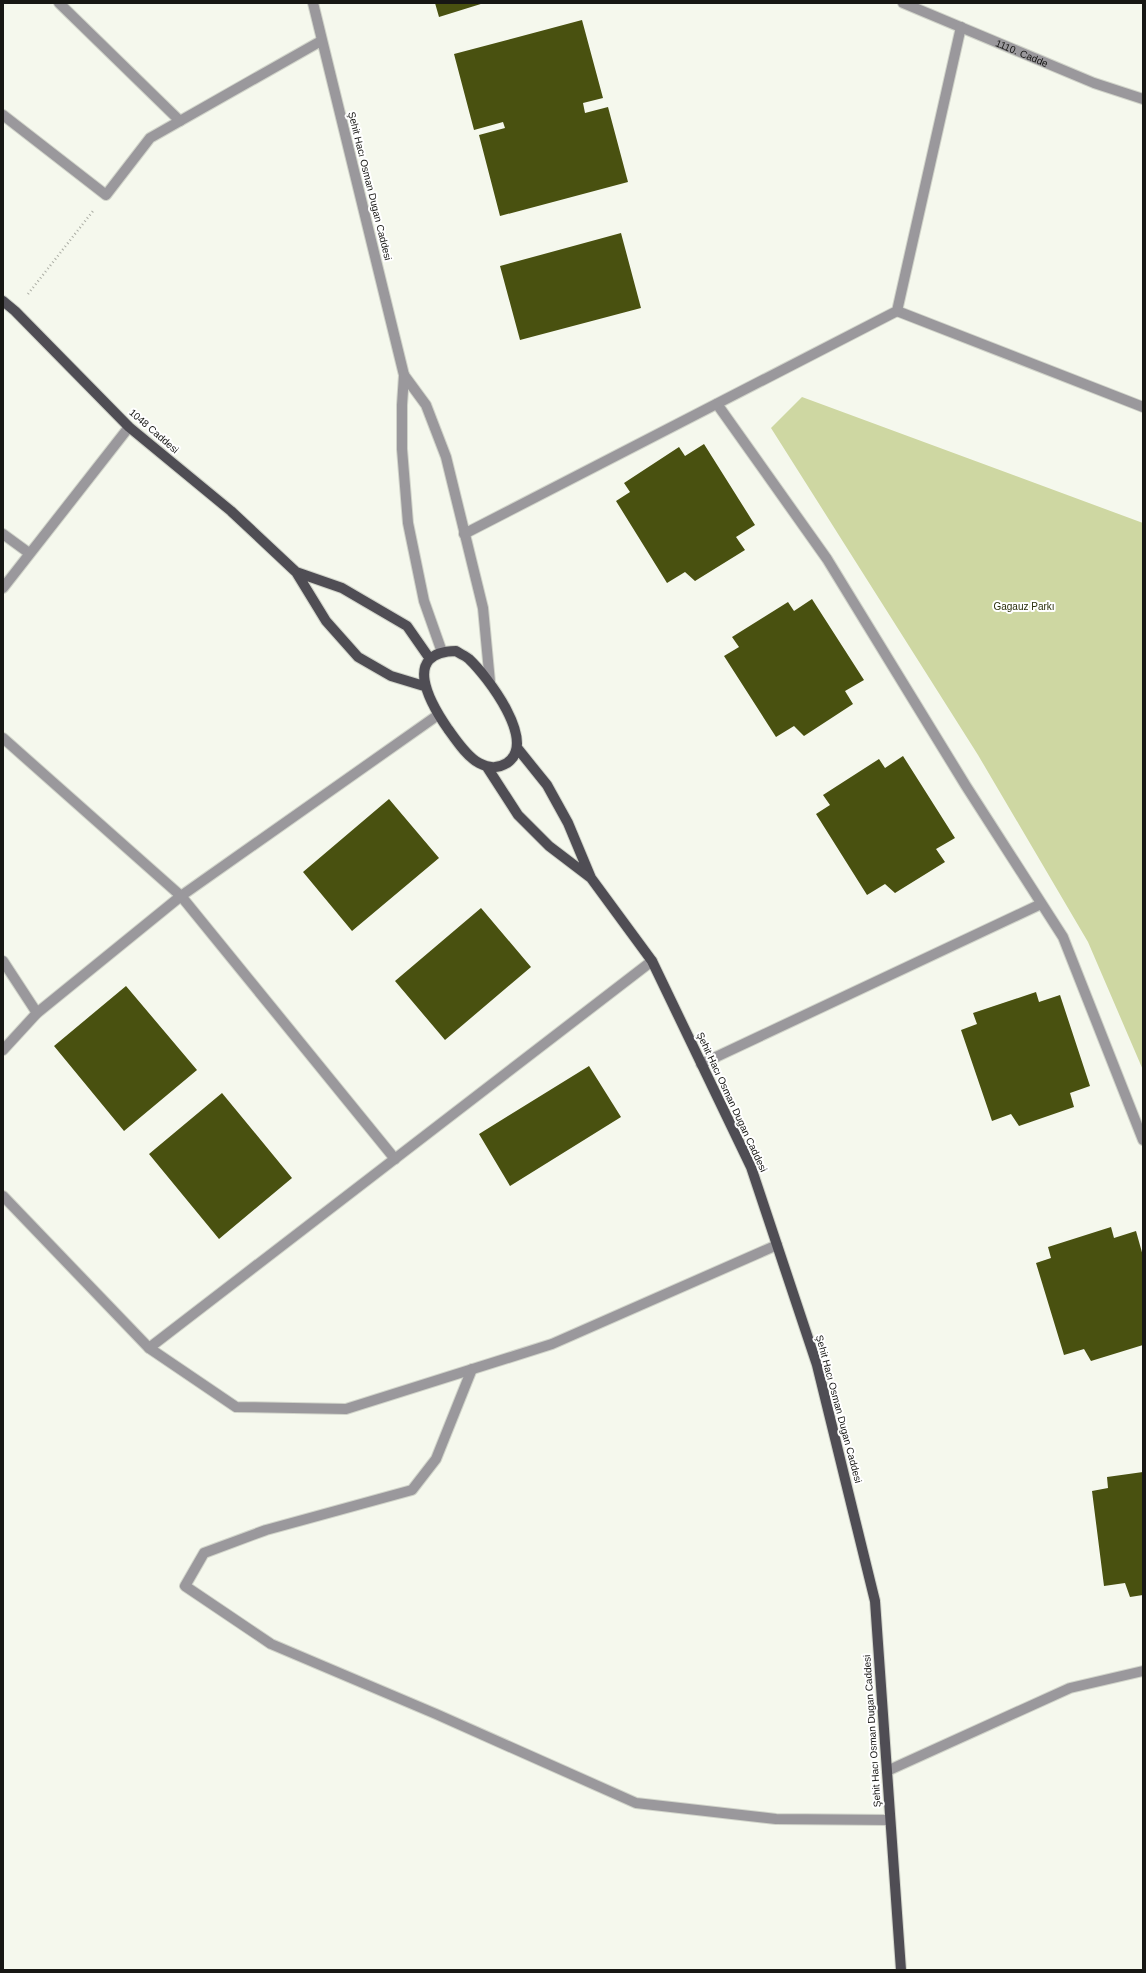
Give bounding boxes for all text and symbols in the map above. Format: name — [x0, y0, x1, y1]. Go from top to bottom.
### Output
street label: 1110. Cadde — [994, 37, 1050, 69]
street label: Şehit Hacı Osman Dugan Caddesi — [346, 111, 394, 261]
street label: 1048 Caddesi — [127, 407, 181, 455]
park label: Gagauz Parkı — [993, 601, 1055, 612]
street label: Şehit Hacı Osman Dugan Caddesi — [695, 1030, 769, 1174]
street label: Şehit Hacı Osman Dugan Caddesi — [814, 1334, 864, 1484]
street label: Şehit Hacı Osman Dugan Caddesi — [861, 1654, 883, 1808]

